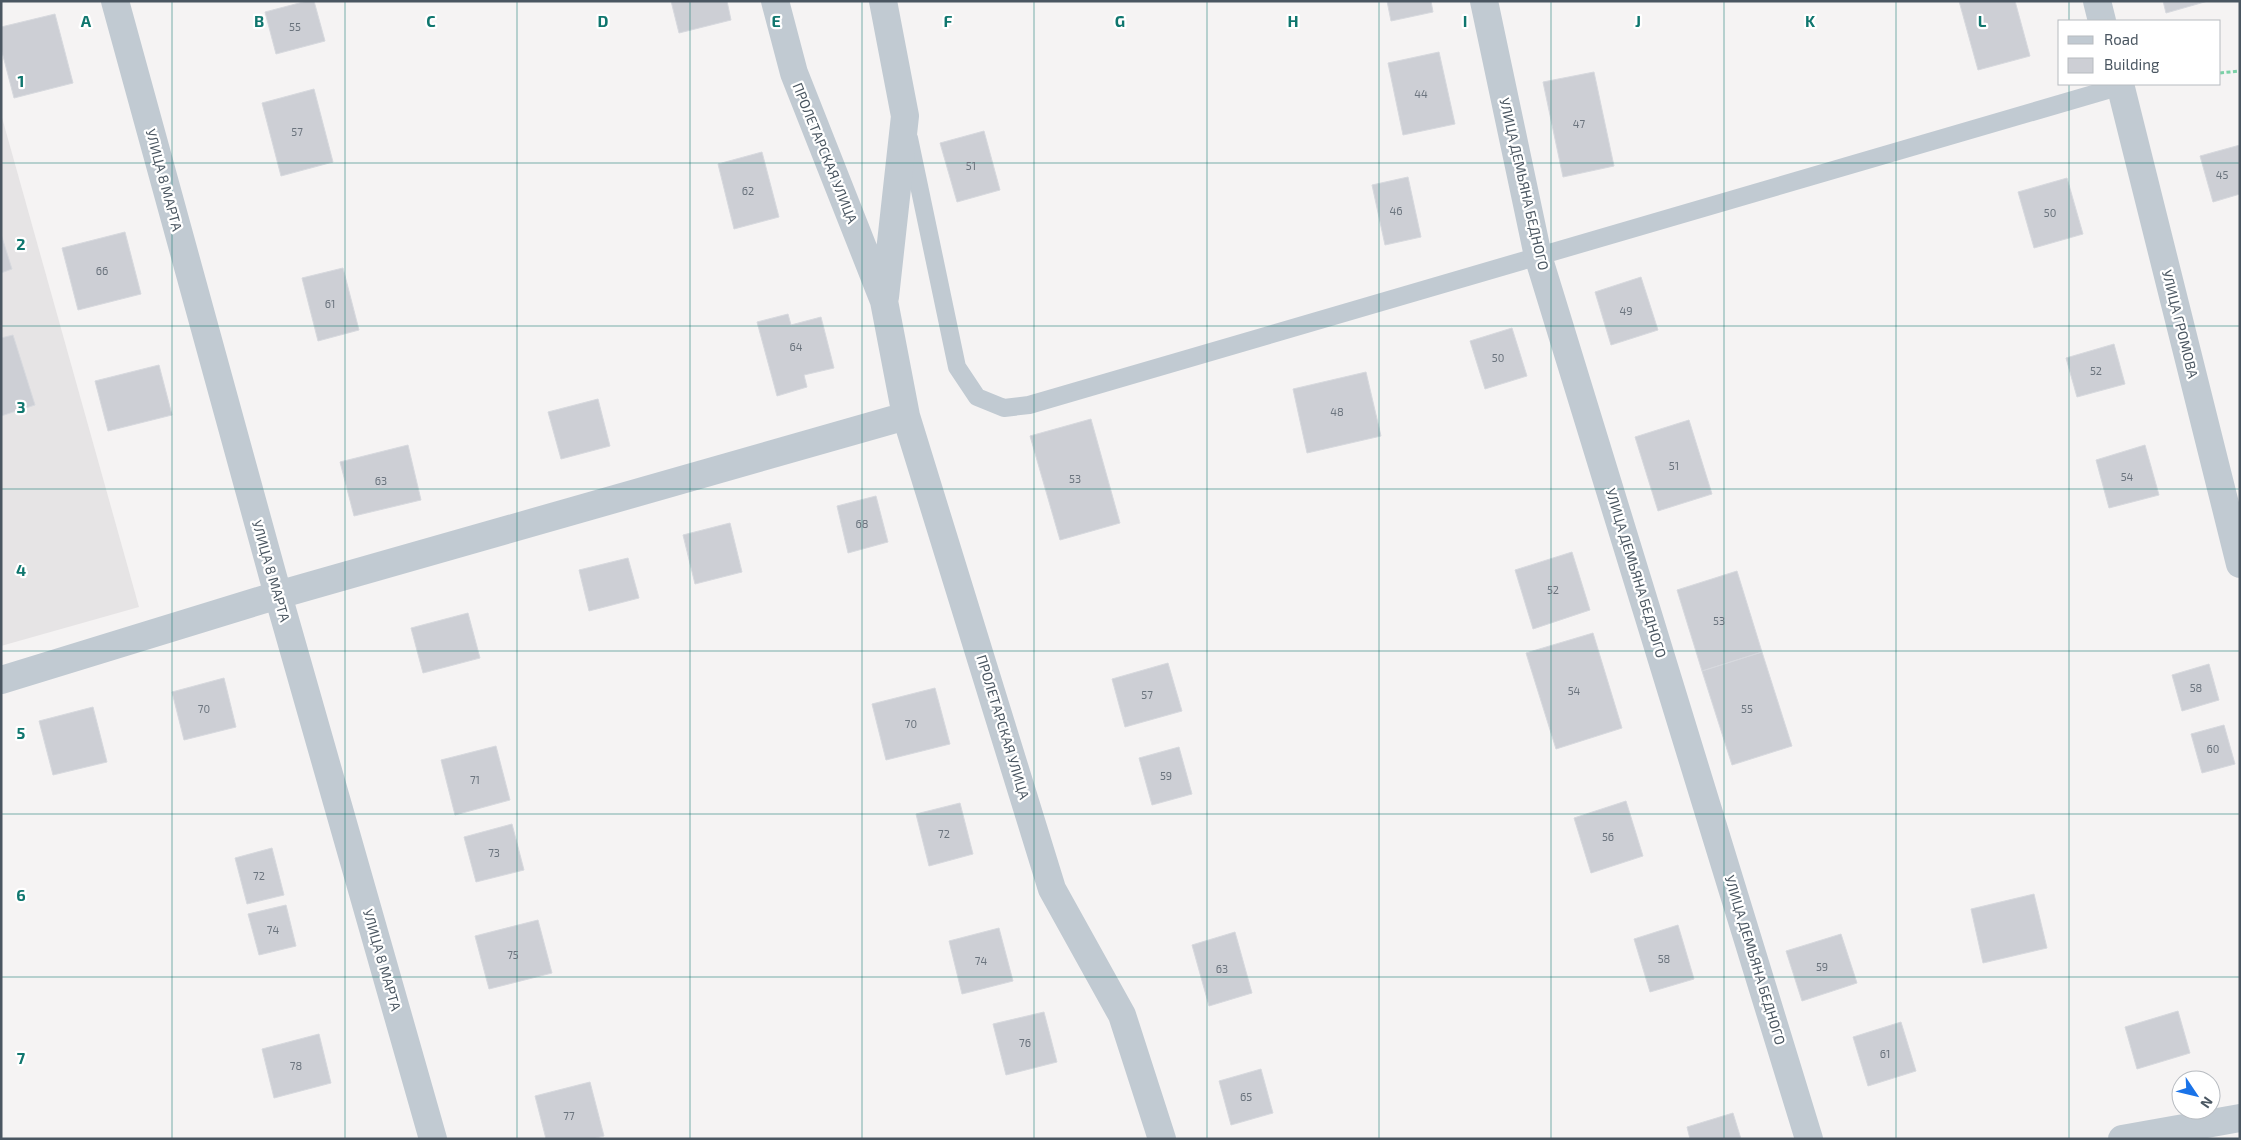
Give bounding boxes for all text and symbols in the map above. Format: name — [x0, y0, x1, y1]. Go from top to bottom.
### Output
text: A — [81, 11, 92, 30]
text: B — [254, 11, 264, 30]
text: C — [426, 11, 436, 30]
text: D — [598, 11, 609, 30]
text: E — [771, 11, 781, 30]
text: F — [944, 11, 953, 30]
text: G — [1115, 11, 1125, 30]
text: H — [1287, 11, 1299, 30]
text: I — [1463, 11, 1467, 30]
text: J — [1635, 11, 1641, 30]
text: K — [1805, 11, 1816, 30]
text: L — [1978, 11, 1987, 30]
house number: 55 — [289, 20, 301, 33]
legend — [2058, 20, 2221, 85]
text: Road — [2104, 30, 2139, 48]
text: Building — [2104, 55, 2160, 73]
text: 1 — [18, 71, 24, 90]
street label: ПРОЛЕТАРСКАЯ УЛИЦА — [789, 80, 862, 226]
house number: 44 — [1414, 87, 1428, 100]
street label: УЛИЦА ДЕМЬЯНА БЕДНОГО — [1496, 96, 1553, 272]
house number: 47 — [1573, 117, 1586, 130]
house number: 57 — [291, 125, 303, 138]
street label: УЛИЦА 8 МАРТА — [143, 127, 186, 233]
house number: 51 — [966, 159, 976, 172]
house number: 45 — [2216, 168, 2228, 181]
house number: 62 — [742, 184, 754, 197]
house number: 46 — [1389, 204, 1403, 217]
house number: 50 — [2044, 206, 2056, 219]
text: 2 — [16, 234, 26, 253]
house number: 66 — [96, 264, 108, 277]
street label: УЛИЦА ГРОМОВА — [2159, 268, 2202, 380]
house number: 61 — [325, 297, 335, 310]
house number: 49 — [1619, 304, 1633, 317]
house number: 64 — [789, 340, 803, 353]
house number: 50 — [1492, 351, 1504, 364]
house number: 52 — [2090, 364, 2102, 377]
text: 3 — [16, 397, 26, 416]
house number: 48 — [1330, 405, 1344, 418]
house number: 51 — [1669, 459, 1679, 472]
house number: 54 — [2121, 470, 2134, 483]
house number: 53 — [1069, 472, 1081, 485]
house number: 63 — [375, 474, 387, 487]
street label: УЛИЦА ДЕМЬЯНА БЕДНОГО — [1603, 486, 1670, 660]
house number: 68 — [856, 517, 868, 530]
street label: УЛИЦА 8 МАРТА — [249, 518, 294, 624]
text: 4 — [16, 560, 26, 579]
house number: 52 — [1547, 583, 1559, 596]
house number: 53 — [1713, 614, 1725, 627]
street label: ПРОЛЕТАРСКАЯ УЛИЦА — [973, 653, 1034, 801]
house number: 58 — [2190, 681, 2202, 694]
house number: 54 — [1568, 684, 1581, 697]
house number: 57 — [1141, 688, 1153, 701]
house number: 70 — [198, 702, 210, 715]
house number: 55 — [1741, 702, 1753, 715]
house number: 70 — [905, 717, 917, 730]
text: 5 — [17, 723, 26, 742]
house number: 60 — [2207, 742, 2219, 755]
house number: 59 — [1160, 769, 1172, 782]
house number: 71 — [470, 773, 480, 786]
house number: 72 — [938, 827, 950, 840]
house number: 56 — [1602, 830, 1614, 843]
house number: 73 — [488, 846, 500, 859]
house number: 72 — [253, 869, 265, 882]
street label: УЛИЦА ДЕМЬЯНА БЕДНОГО — [1722, 873, 1789, 1047]
text: 6 — [16, 885, 26, 904]
street label: УЛИЦА 8 МАРТА — [360, 907, 405, 1013]
house number: 74 — [267, 923, 279, 936]
house number: 75 — [507, 948, 519, 961]
house number: 58 — [1658, 952, 1670, 965]
house number: 74 — [975, 954, 987, 967]
house number: 59 — [1816, 960, 1828, 973]
house number: 63 — [1216, 962, 1228, 975]
house number: 76 — [1019, 1036, 1031, 1049]
house number: 61 — [1880, 1047, 1890, 1060]
text: 7 — [17, 1048, 26, 1067]
house number: 78 — [290, 1059, 302, 1072]
north arrow — [2171, 1070, 2221, 1120]
house number: 65 — [1240, 1090, 1252, 1103]
text: N — [2197, 1094, 2217, 1112]
house number: 77 — [563, 1109, 575, 1122]

